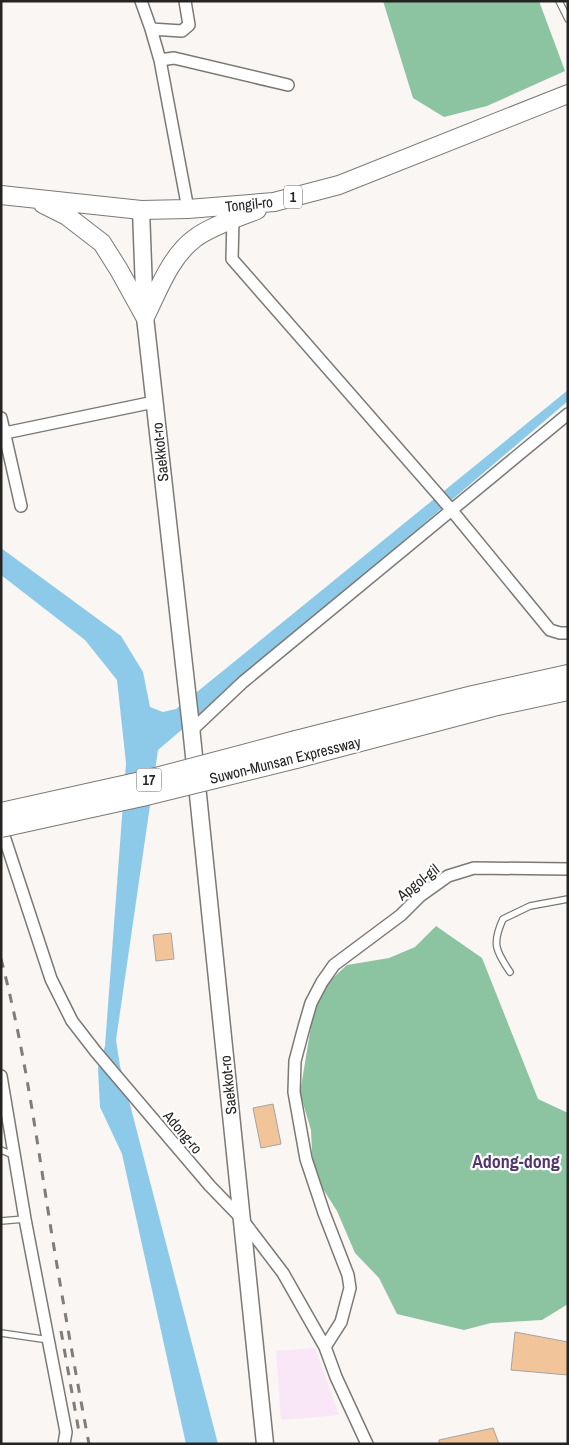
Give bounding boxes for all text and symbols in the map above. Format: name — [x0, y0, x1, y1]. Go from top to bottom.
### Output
road number: 1 — [284, 186, 302, 208]
street label: Tongil-ro — [224, 191, 274, 217]
street label: Saekkot-ro — [146, 421, 174, 483]
street label: Suwon-Munsan Expressway — [207, 731, 364, 789]
road number: 17 — [136, 768, 162, 792]
street label: Apgol-gil — [392, 859, 444, 906]
street label: Saekkot-ro — [214, 1054, 242, 1116]
street label: Adong-ro — [158, 1105, 207, 1158]
district label: Adong-dong — [472, 1149, 560, 1174]

